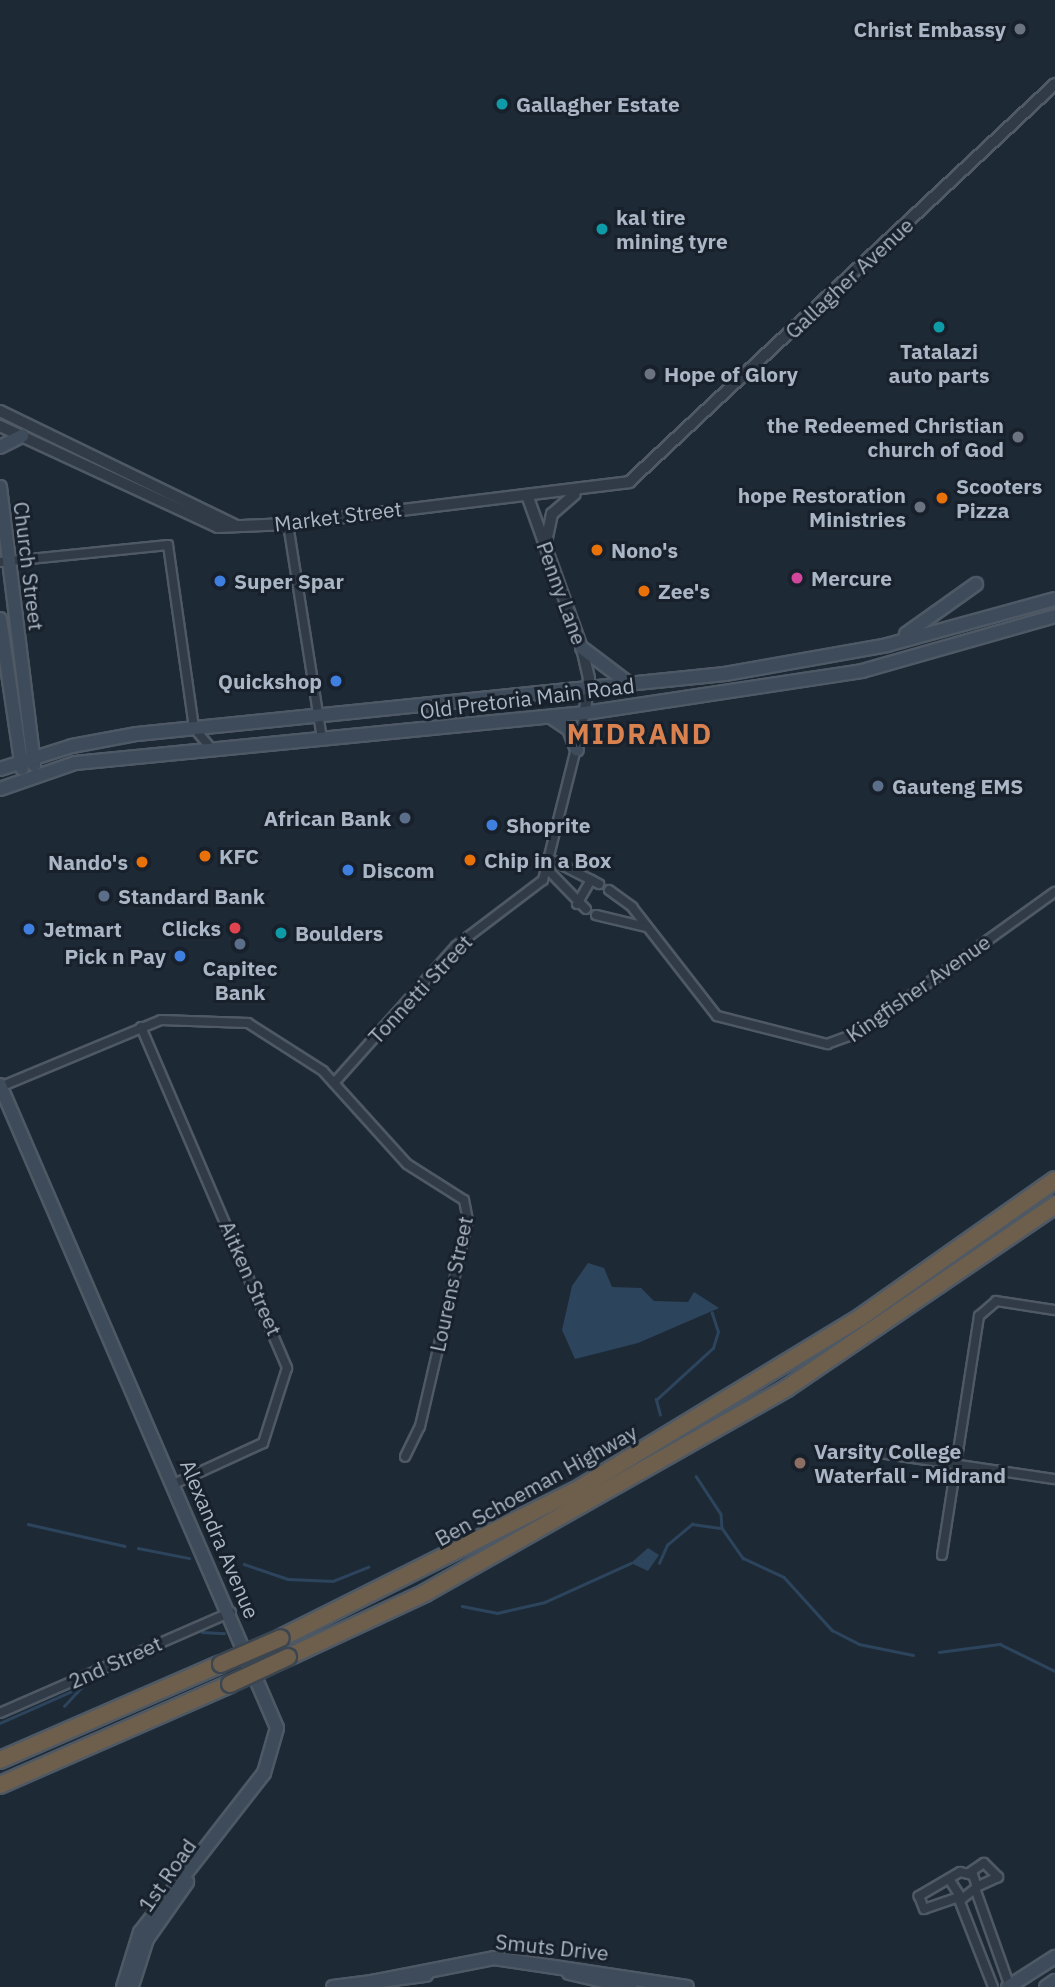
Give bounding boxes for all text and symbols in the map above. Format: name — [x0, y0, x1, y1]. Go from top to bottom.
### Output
place label: Christ Embassy — [854, 16, 1006, 42]
marker: Christ Embassy — [1012, 21, 1028, 37]
place label: Gallagher Estate — [516, 91, 680, 117]
marker: Gallagher Estate — [494, 96, 510, 112]
place label: kal tire mining tyre — [616, 204, 728, 254]
street label: Gallagher Avenue — [780, 212, 918, 344]
marker: kal tire mining tyre — [594, 221, 610, 237]
marker: Tatalazi auto parts — [931, 319, 947, 335]
place label: Tatalazi auto parts — [888, 338, 990, 388]
place label: Hope of Glory — [664, 361, 798, 387]
marker: Hope of Glory — [642, 366, 658, 382]
place label: the Redeemed Christian church of God — [767, 412, 1004, 462]
marker: the Redeemed Christian church of God — [1010, 429, 1026, 445]
place label: Scooters Pizza — [956, 473, 1042, 523]
place label: hope Restoration Ministries — [738, 482, 906, 532]
marker: Scooters Pizza — [934, 490, 950, 506]
street label: Market Street — [273, 496, 403, 536]
marker: hope Restoration Ministries — [912, 499, 928, 515]
street label: Church Street — [9, 500, 49, 632]
place label: Nono's — [611, 537, 678, 563]
street label: Penny Lane — [532, 538, 592, 648]
marker: Nono's — [589, 542, 605, 558]
place label: Mercure — [811, 565, 892, 591]
place label: Super Spar — [234, 568, 344, 594]
marker: Mercure — [789, 570, 805, 586]
marker: Super Spar — [212, 573, 228, 589]
place label: Zee's — [658, 578, 710, 604]
marker: Zee's — [636, 583, 652, 599]
place label: Quickshop — [218, 668, 322, 694]
street label: Old Pretoria Main Road — [418, 672, 636, 724]
marker: Quickshop — [328, 673, 344, 689]
district label: MIDRAND — [568, 717, 712, 751]
place label: Gauteng EMS — [892, 773, 1023, 799]
marker: Gauteng EMS — [870, 778, 886, 794]
place label: African Bank — [264, 805, 391, 831]
marker: African Bank — [397, 810, 413, 826]
place label: Shoprite — [506, 812, 590, 838]
marker: Shoprite — [484, 817, 500, 833]
place label: KFC — [219, 843, 259, 869]
place label: Chip in a Box — [484, 847, 612, 873]
marker: KFC — [197, 848, 213, 864]
place label: Nando's — [48, 849, 128, 875]
marker: Chip in a Box — [462, 852, 478, 868]
marker: Nando's — [134, 854, 150, 870]
place label: Discom — [362, 857, 435, 883]
marker: Discom — [340, 862, 356, 878]
place label: Standard Bank — [118, 883, 265, 909]
marker: Standard Bank — [96, 888, 112, 904]
place label: Clicks — [162, 915, 221, 941]
place label: Jetmart — [43, 916, 122, 942]
marker: Clicks — [227, 920, 243, 936]
place label: Boulders — [295, 920, 383, 946]
marker: Jetmart — [21, 921, 37, 937]
marker: Boulders — [273, 925, 289, 941]
street label: Tonnetti Street — [363, 929, 477, 1049]
street label: Kingfisher Avenue — [841, 929, 995, 1047]
marker: Capitec Bank — [232, 936, 248, 952]
place label: Pick n Pay — [64, 943, 166, 969]
marker: Pick n Pay — [172, 948, 188, 964]
place label: Capitec Bank — [202, 955, 278, 1005]
street label: Lourens Street — [424, 1214, 478, 1354]
street label: Aitken Street — [215, 1217, 287, 1339]
street label: Ben Schoeman Highway — [431, 1419, 641, 1551]
place label: Varsity College Waterfall - Midrand — [814, 1438, 1006, 1488]
marker: Varsity College Waterfall - Midrand — [792, 1455, 808, 1471]
street label: Alexandra Avenue — [175, 1456, 265, 1622]
street label: 2nd Street — [65, 1630, 165, 1694]
street label: 1st Road — [133, 1834, 201, 1916]
street label: Smuts Drive — [494, 1929, 610, 1965]

